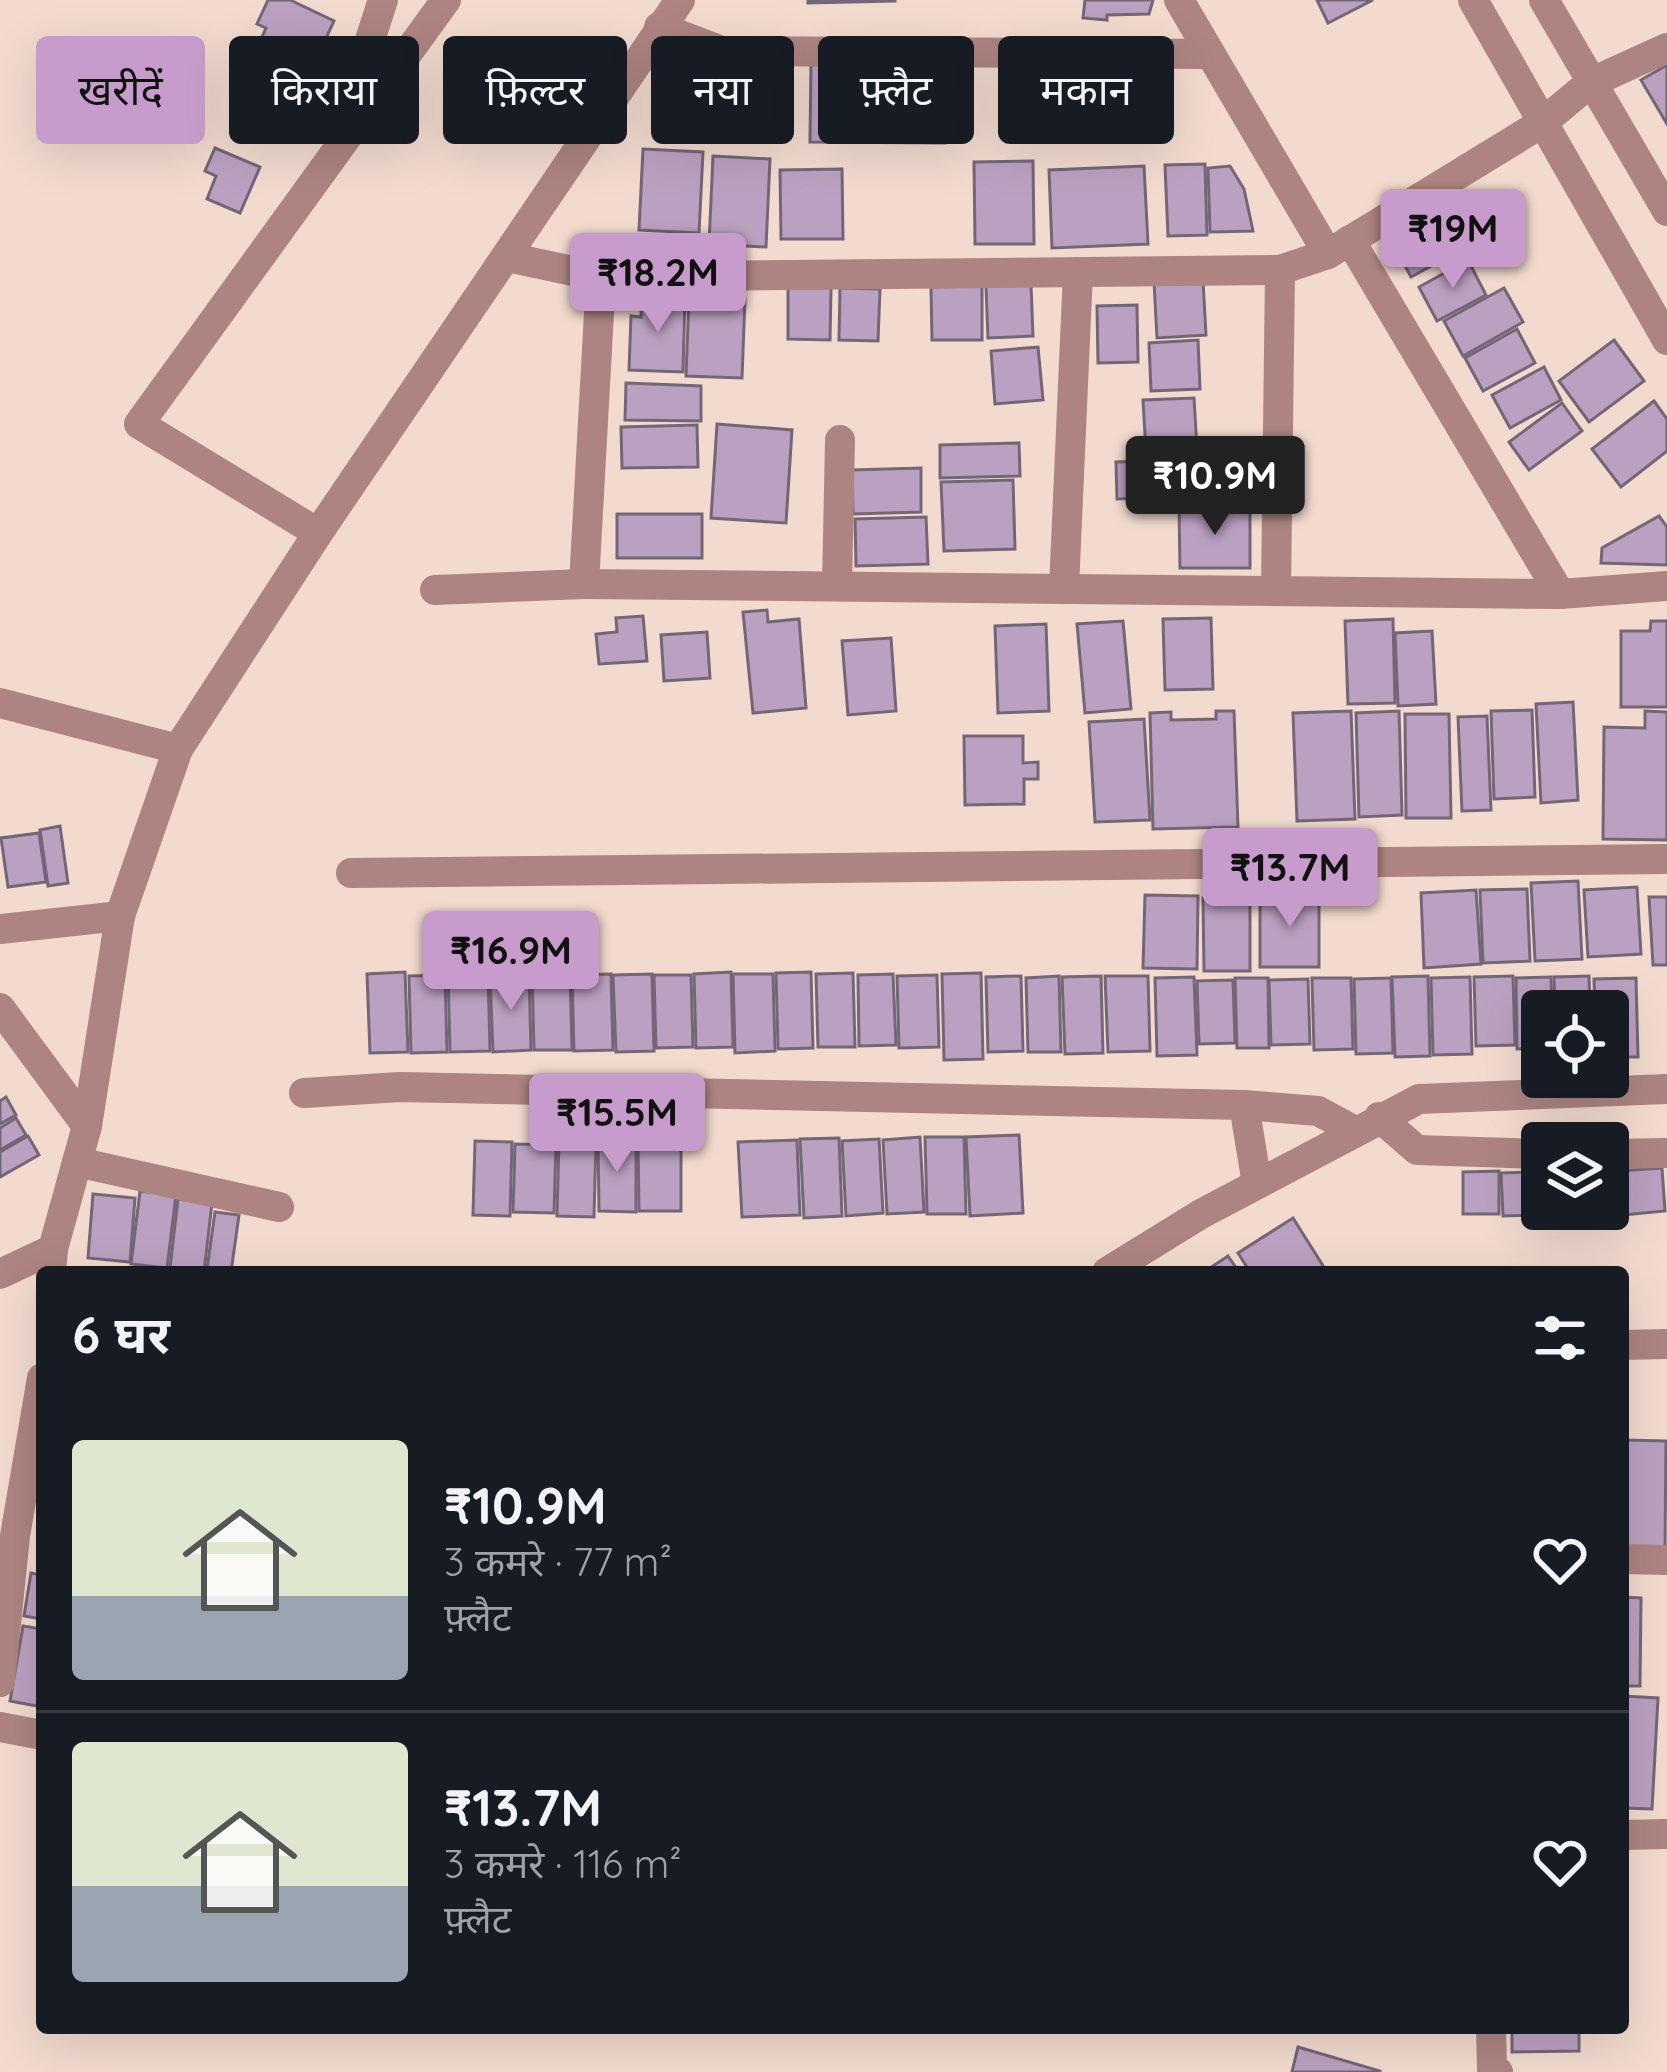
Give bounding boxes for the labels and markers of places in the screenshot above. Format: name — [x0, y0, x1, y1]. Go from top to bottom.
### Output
pin: ₹19M — [1382, 189, 1524, 291]
pin: ₹18.2M — [560, 233, 756, 335]
pin: ₹10.9M — [1117, 436, 1313, 538]
pin: ₹13.7M — [1192, 828, 1388, 930]
pin: ₹16.9M — [413, 911, 609, 1013]
pin: ₹15.5M — [519, 1073, 715, 1175]

